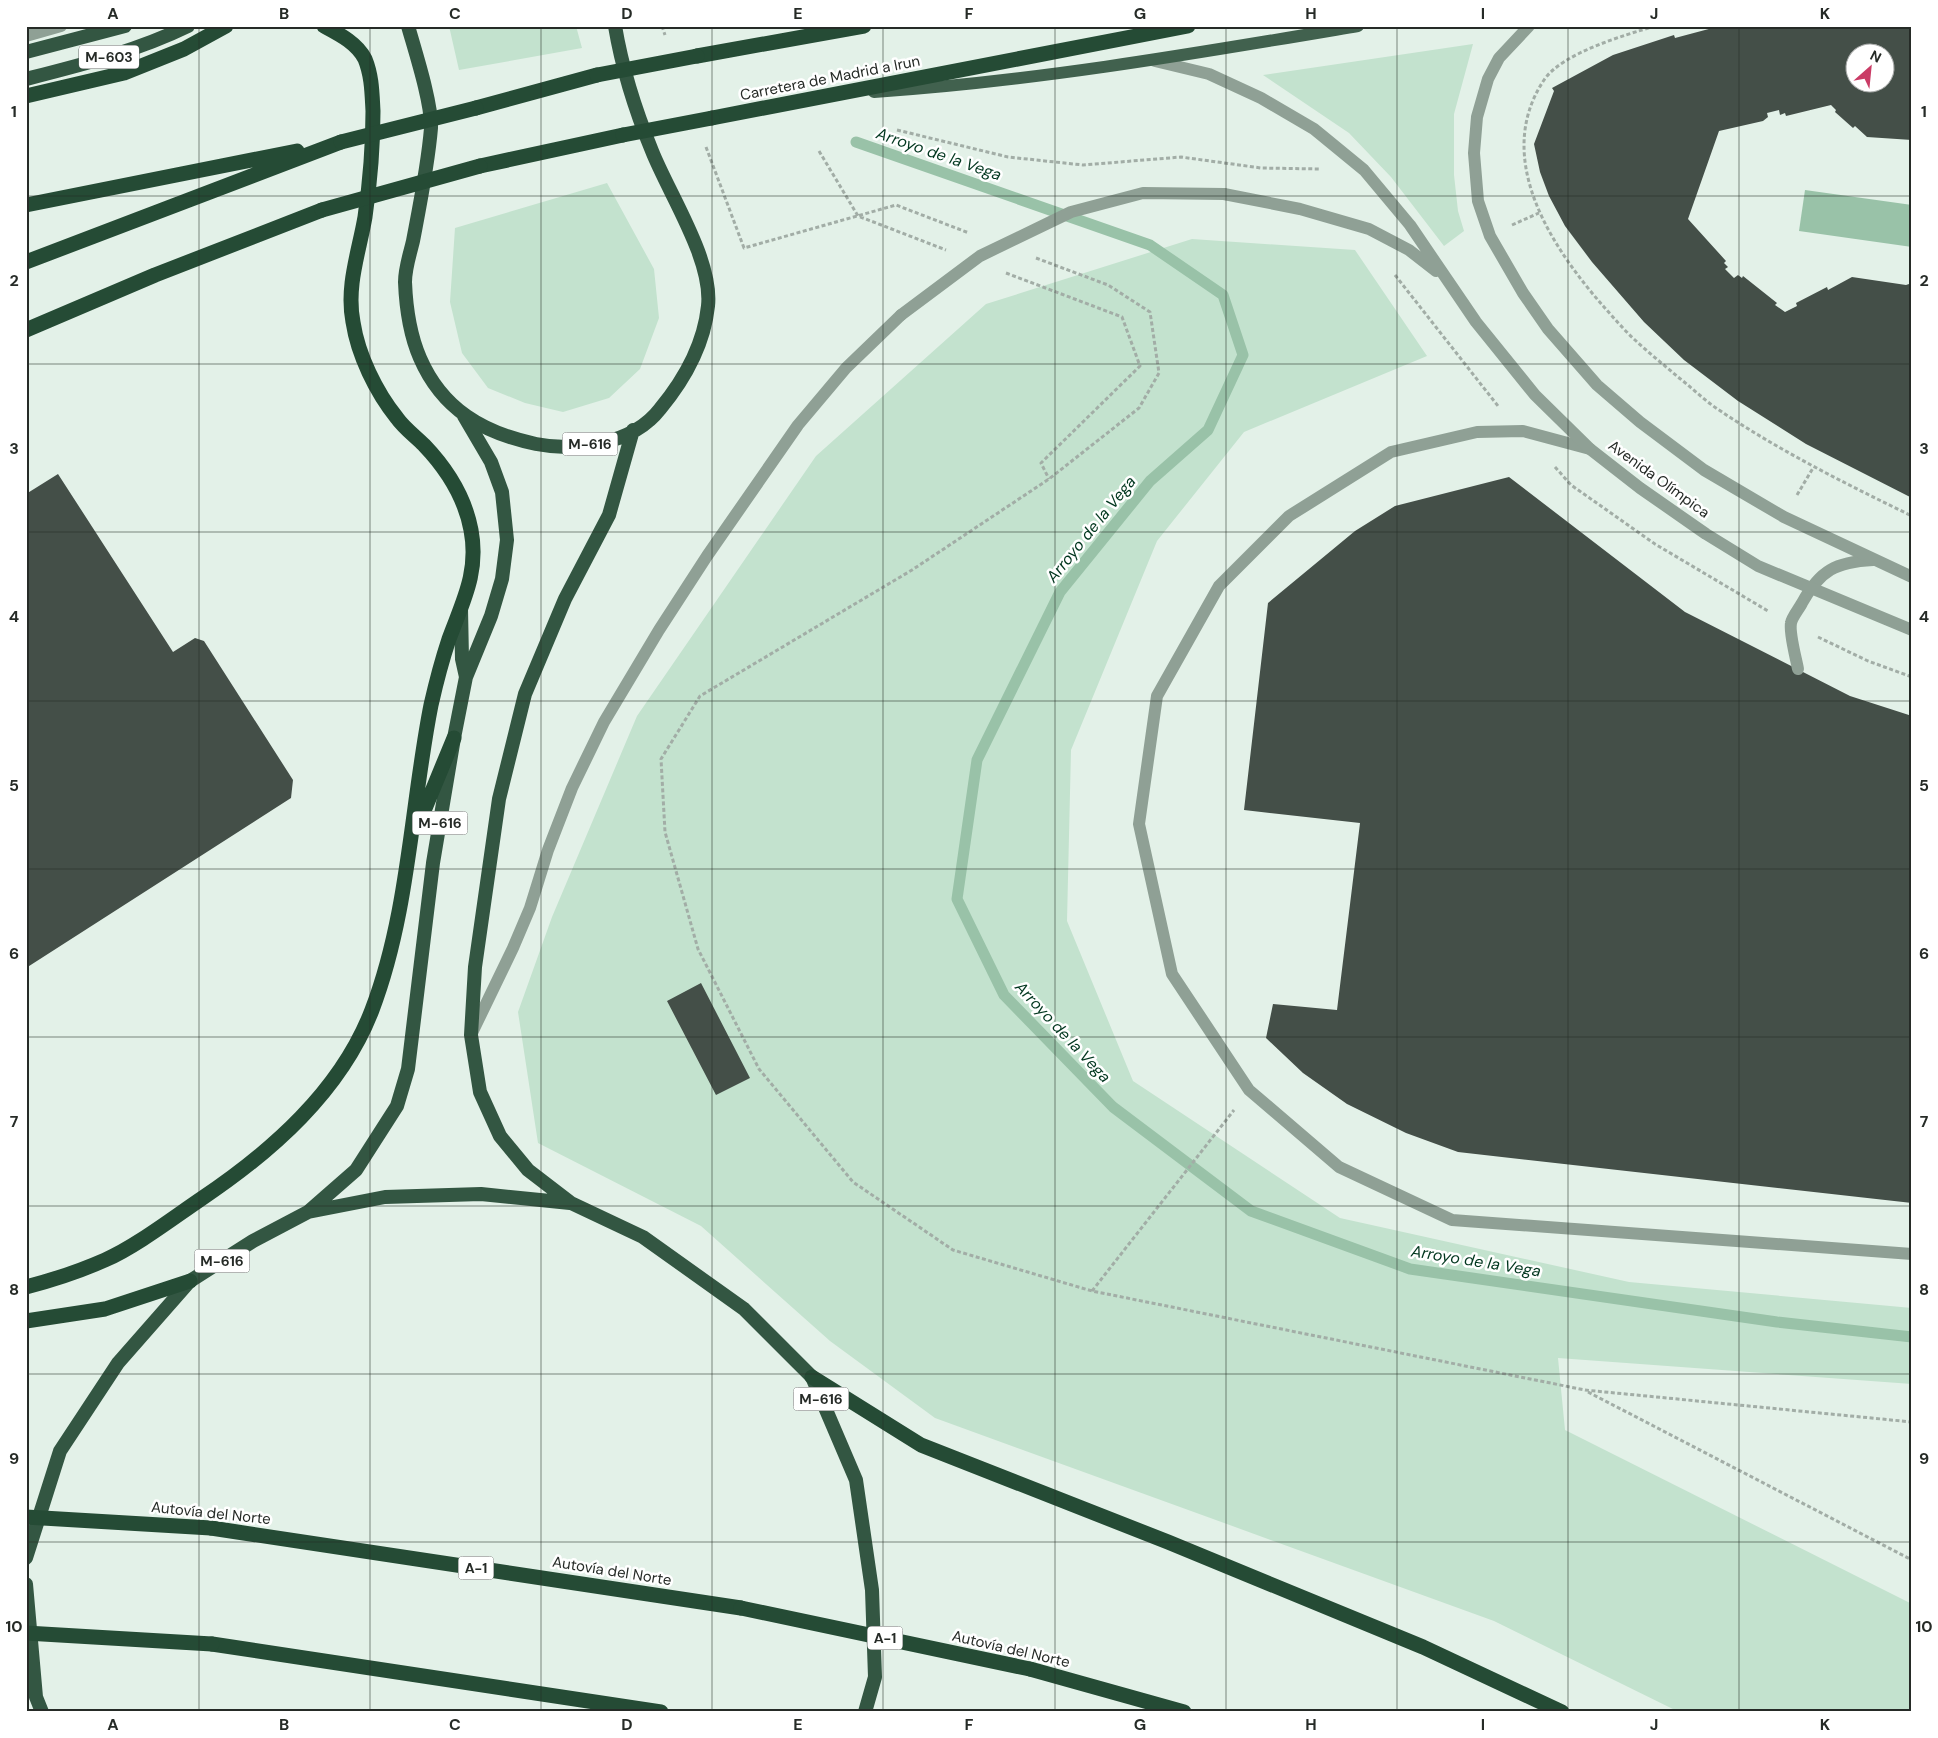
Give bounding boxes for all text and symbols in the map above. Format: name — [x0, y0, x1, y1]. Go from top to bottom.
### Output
text: A — [107, 3, 119, 24]
text: B — [279, 3, 289, 24]
text: C — [449, 3, 461, 24]
text: D — [621, 3, 633, 24]
text: E — [793, 3, 803, 24]
text: F — [965, 3, 974, 24]
text: G — [1134, 3, 1146, 24]
text: H — [1305, 3, 1317, 24]
text: I — [1481, 3, 1485, 24]
text: J — [1650, 3, 1658, 24]
text: K — [1820, 3, 1831, 24]
north arrow — [1846, 42, 1896, 92]
road number: M-603 — [79, 46, 139, 68]
text: N — [1867, 46, 1885, 67]
street label: Carretera de Madrid a Irun — [738, 51, 922, 105]
text: 1 — [11, 101, 17, 122]
text: 1 — [1921, 101, 1927, 122]
water label: Arroyo de la Vega — [873, 122, 1005, 185]
text: 2 — [9, 270, 19, 291]
text: 2 — [1919, 270, 1929, 291]
road number: M-616 — [562, 432, 618, 456]
street label: Avenida Olímpica — [1604, 436, 1714, 522]
text: 3 — [9, 438, 19, 459]
text: 3 — [1919, 438, 1929, 459]
water label: Arroyo de la Vega — [1041, 471, 1140, 587]
text: 4 — [9, 606, 19, 627]
text: 4 — [1919, 606, 1929, 627]
text: 5 — [9, 775, 19, 796]
text: 5 — [1919, 775, 1929, 796]
road number: M-616 — [412, 811, 468, 834]
text: 6 — [9, 943, 19, 964]
text: 6 — [1919, 943, 1929, 964]
water label: Arroyo de la Vega — [1010, 976, 1115, 1087]
text: 7 — [10, 1111, 19, 1132]
text: 7 — [1920, 1111, 1929, 1132]
water label: Arroyo de la Vega — [1409, 1240, 1543, 1282]
road number: M-616 — [194, 1250, 250, 1272]
text: 8 — [9, 1279, 19, 1300]
text: 8 — [1919, 1279, 1929, 1300]
road number: M-616 — [794, 1388, 848, 1410]
text: 9 — [9, 1448, 19, 1469]
text: 9 — [1919, 1448, 1929, 1469]
street label: Autovía del Norte — [150, 1497, 272, 1529]
street label: Autovía del Norte — [551, 1552, 673, 1590]
road number: A-1 — [458, 1556, 494, 1580]
text: 10 — [5, 1616, 23, 1637]
text: 10 — [1915, 1616, 1933, 1637]
road number: A-1 — [868, 1626, 902, 1650]
street label: Autovía del Norte — [950, 1626, 1072, 1672]
text: A — [107, 1714, 119, 1735]
text: B — [279, 1714, 289, 1735]
text: C — [449, 1714, 461, 1735]
text: D — [621, 1714, 633, 1735]
text: E — [793, 1714, 803, 1735]
text: F — [965, 1714, 974, 1735]
text: G — [1134, 1714, 1146, 1735]
text: H — [1305, 1714, 1317, 1735]
text: I — [1481, 1714, 1485, 1735]
text: J — [1650, 1714, 1658, 1735]
text: K — [1820, 1714, 1831, 1735]

